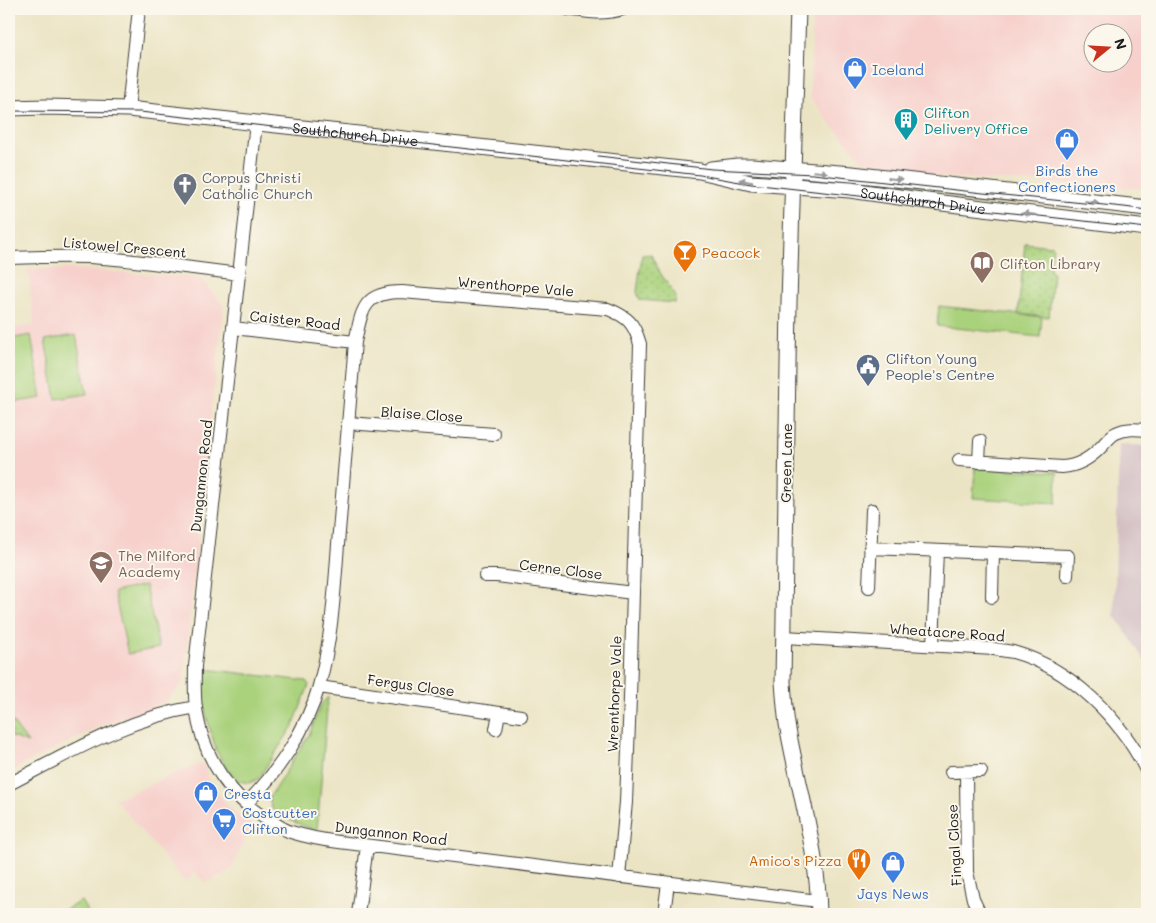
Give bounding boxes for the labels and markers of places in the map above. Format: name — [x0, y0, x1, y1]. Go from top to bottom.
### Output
shop icon: Iceland — [842, 56, 868, 90]
place label: Iceland — [872, 60, 924, 79]
place label: Clifton Delivery Office — [924, 103, 1028, 138]
building icon: Clifton Delivery Office — [893, 107, 919, 141]
shop icon: Birds the Confectioners — [1054, 127, 1080, 161]
place label: Birds the Confectioners — [1018, 161, 1116, 196]
place label: Corpus Christi Catholic Church — [202, 168, 312, 203]
church icon: Corpus Christi Catholic Church — [172, 172, 198, 206]
bar icon: Peacock — [672, 239, 698, 273]
place label: Peacock — [702, 243, 760, 262]
library icon: Clifton Library — [969, 250, 995, 284]
place label: Clifton Library — [1000, 254, 1101, 273]
place label: Clifton Young People's Centre — [886, 349, 995, 384]
public building icon: Clifton Young People's Centre — [855, 353, 881, 387]
place label: The Milford Academy — [118, 546, 196, 581]
school or university icon: The Milford Academy — [88, 550, 114, 584]
shop icon: Cresta — [193, 780, 219, 814]
place label: Cresta — [224, 784, 271, 803]
place label: Costcutter Clifton — [242, 803, 317, 838]
supermarket icon: Costcutter Clifton — [211, 807, 237, 841]
restaurant icon: Amico's Pizza — [846, 847, 872, 881]
shop icon: Jays News — [880, 850, 906, 884]
place label: Amico's Pizza — [749, 851, 842, 870]
place label: Jays News — [857, 884, 929, 903]

